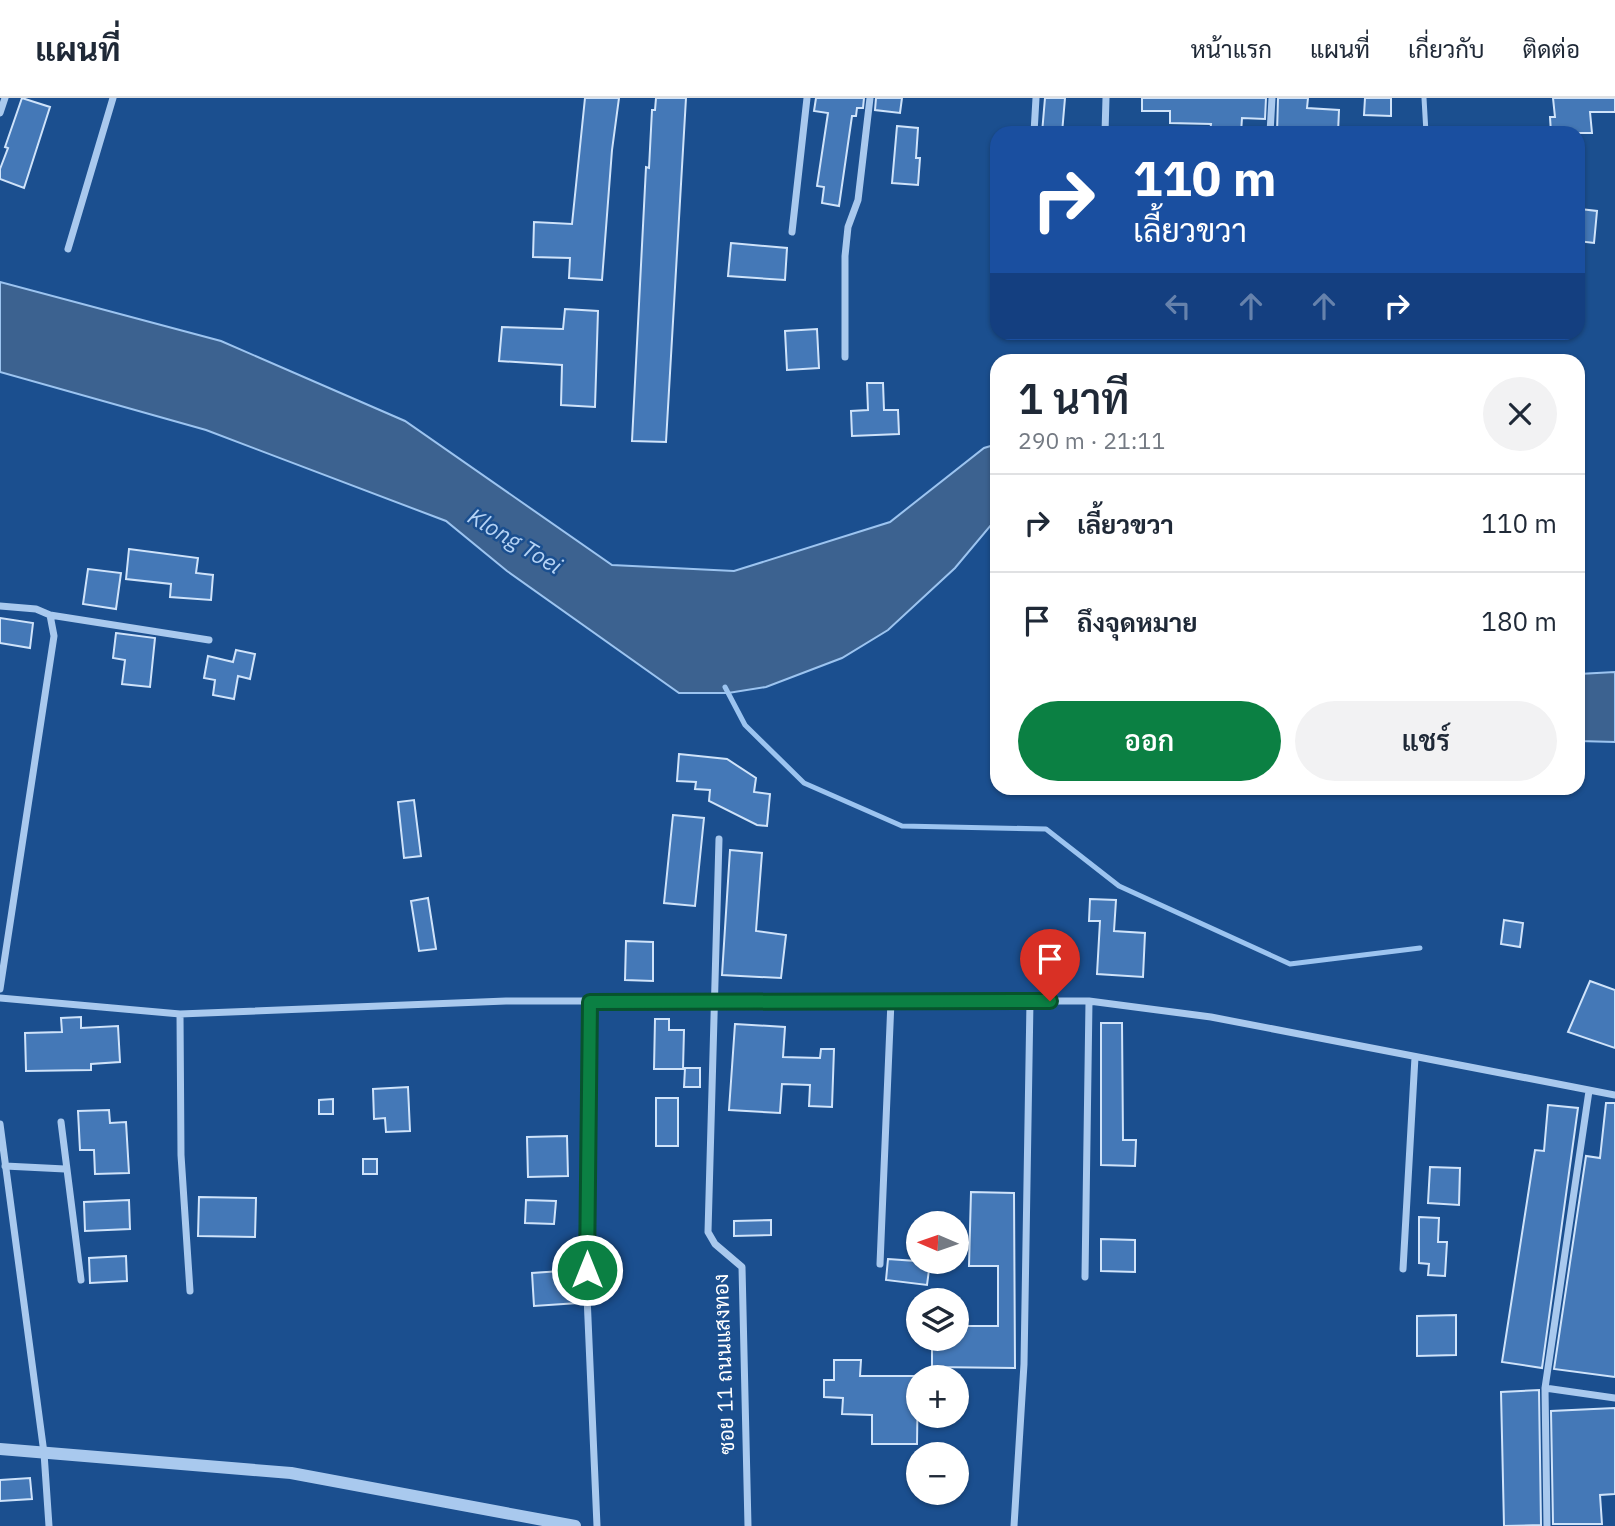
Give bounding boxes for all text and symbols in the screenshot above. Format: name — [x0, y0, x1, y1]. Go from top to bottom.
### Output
text: แผนที่ — [35, 27, 121, 70]
text: หน้าแรก — [1191, 33, 1272, 65]
text: แผนที่ — [1310, 33, 1370, 65]
text: เกี่ยวกับ — [1408, 33, 1485, 65]
text: ติดต่อ — [1523, 33, 1580, 65]
text: 110 m — [1133, 146, 1277, 209]
icon: right — [1018, 154, 1109, 245]
text: เลี้ยวขวา — [1133, 209, 1247, 251]
icon: left — [1159, 287, 1197, 325]
icon: ahead — [1232, 287, 1270, 325]
icon: ahead — [1305, 287, 1343, 325]
icon: right — [1378, 287, 1416, 325]
text: 1 นาที — [1018, 371, 1130, 426]
button: close — [1483, 377, 1557, 451]
text: 290 m · 21:11 — [1018, 425, 1165, 455]
water label: Klong Toei — [463, 500, 569, 580]
icon: right — [1018, 504, 1056, 542]
text: 110 m — [1481, 506, 1557, 540]
text: เลี้ยวขวา — [1077, 507, 1174, 541]
icon: arrive — [1018, 602, 1056, 640]
text: 180 m — [1481, 604, 1557, 638]
text: ถึงจุดหมาย — [1077, 605, 1198, 639]
button: ออก — [1018, 701, 1281, 781]
button: แชร์ — [1295, 701, 1557, 781]
pin — [1020, 929, 1080, 1001]
icon: arrive — [1031, 940, 1069, 978]
north arrow — [906, 1211, 970, 1274]
map controls — [906, 1211, 969, 1505]
position arrow — [550, 1233, 624, 1307]
street label: ซอย 11 ถนนแสงทอง — [706, 1273, 740, 1455]
button: layers — [906, 1288, 969, 1351]
button: + — [906, 1365, 969, 1428]
button: − — [906, 1442, 969, 1505]

